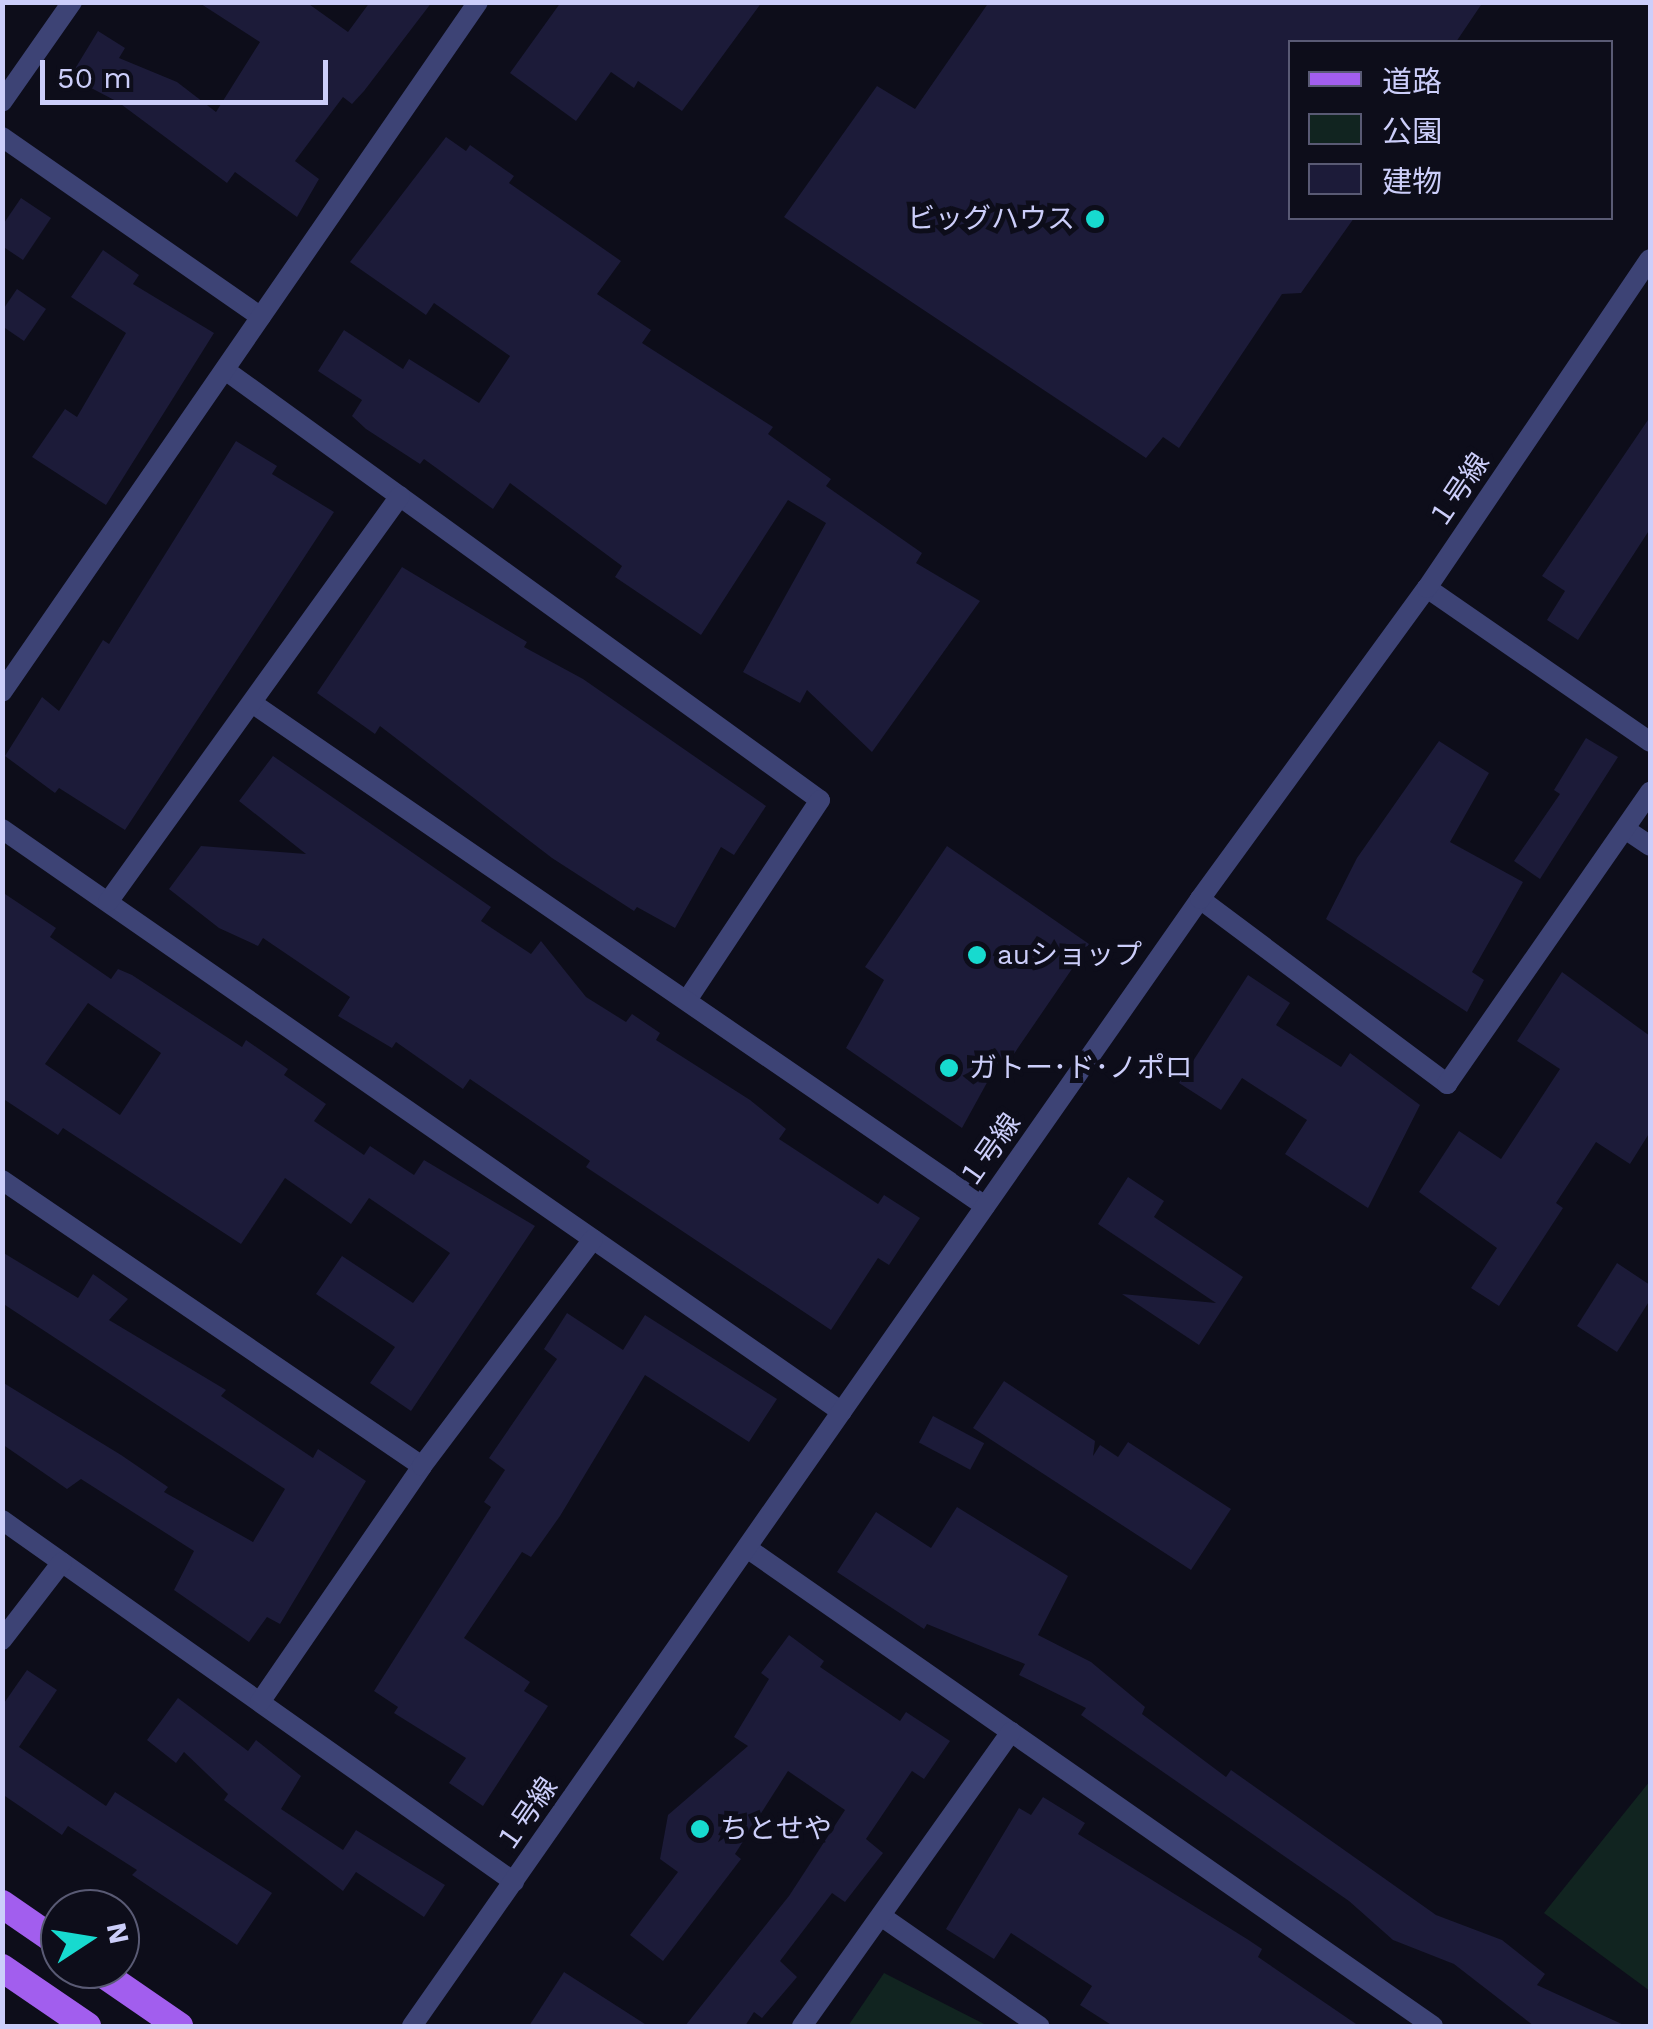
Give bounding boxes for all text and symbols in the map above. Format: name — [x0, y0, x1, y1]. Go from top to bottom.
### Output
scale bar — [45, 40, 332, 102]
legend — [1288, 40, 1613, 220]
text: 50 m — [57, 60, 132, 95]
text: 道路 — [1382, 64, 1442, 99]
text: 公園 — [1382, 114, 1442, 149]
text: 建物 — [1382, 164, 1442, 199]
place label: ビッグハウス — [907, 202, 1075, 236]
marker: ビッグハウス — [1084, 208, 1106, 230]
street label: １号線 — [1422, 447, 1496, 535]
place label: auショップ — [997, 938, 1142, 972]
marker: auショップ — [966, 944, 988, 966]
place label: ガトー･ド･ノポロ — [969, 1051, 1193, 1085]
marker: ガトー･ド･ノポロ — [938, 1057, 960, 1079]
street label: １号線 — [952, 1107, 1028, 1195]
street label: １号線 — [489, 1771, 565, 1859]
place label: ちとせや — [720, 1812, 832, 1846]
marker: ちとせや — [689, 1818, 711, 1840]
north arrow — [40, 1889, 140, 1989]
text: N — [100, 1919, 136, 1947]

